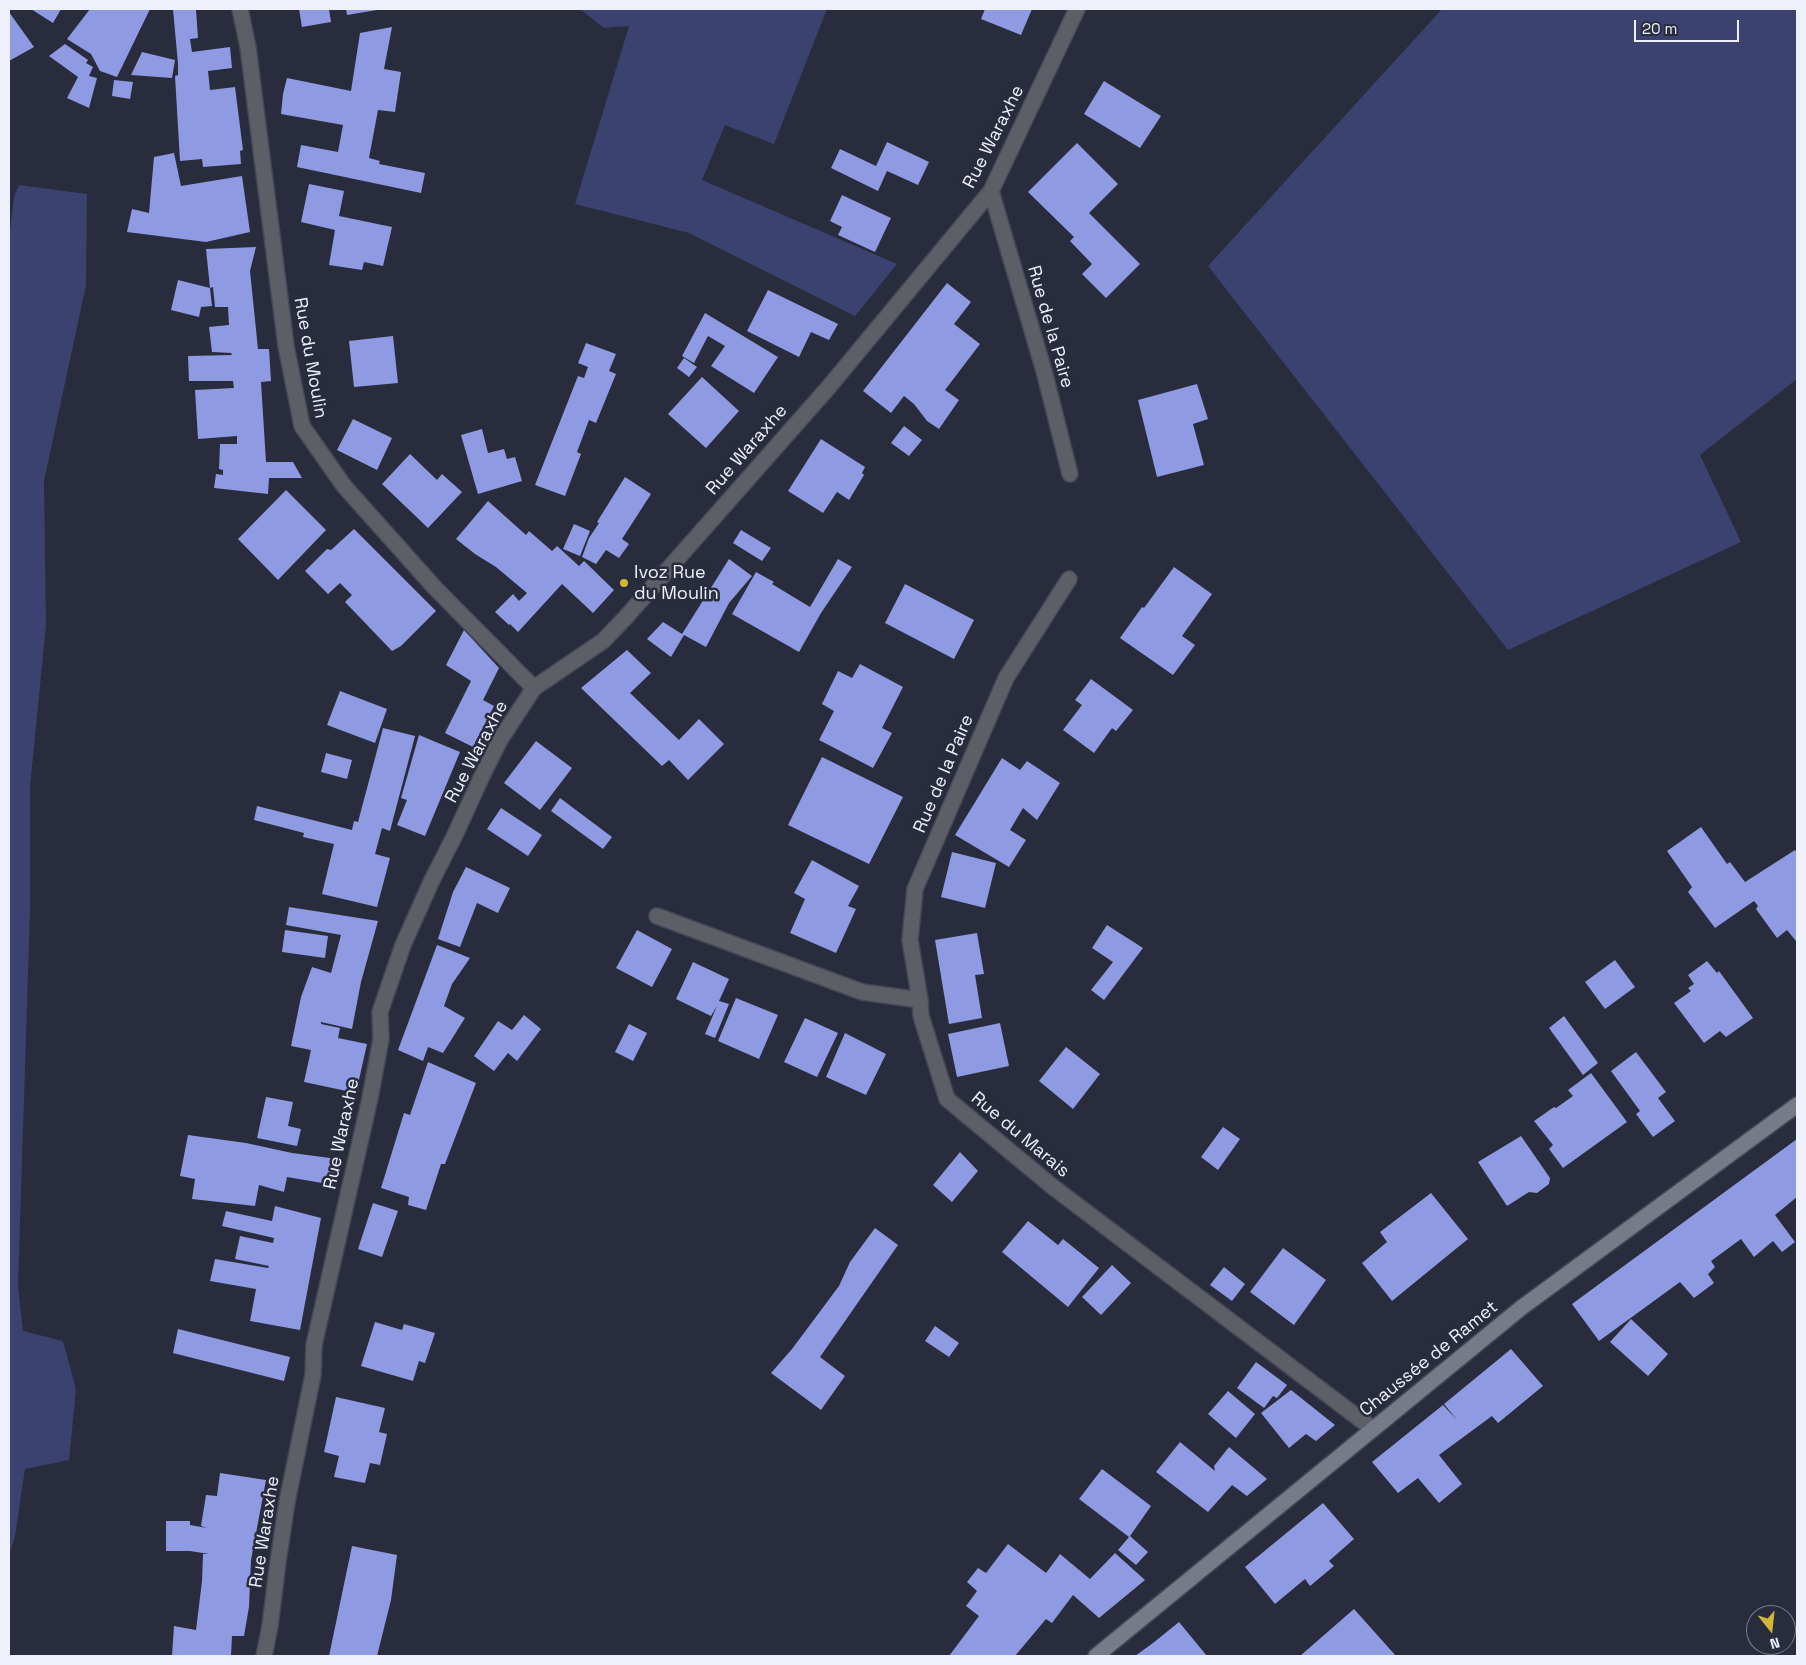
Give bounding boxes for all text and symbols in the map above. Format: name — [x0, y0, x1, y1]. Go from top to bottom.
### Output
scale bar — [1636, 10, 1741, 42]
text: 20 m — [1642, 19, 1677, 38]
street label: Rue Waraxhe — [959, 82, 1029, 192]
street label: Rue de la Paire — [1022, 263, 1078, 391]
street label: Rue du Moulin — [289, 296, 331, 420]
street label: Rue Waraxhe — [702, 400, 792, 500]
place label: Ivoz Rue du Moulin — [634, 562, 719, 604]
marker: Ivoz Rue du Moulin — [618, 577, 630, 589]
street label: Rue Waraxhe — [441, 697, 513, 807]
street label: Rue de la Paire — [909, 712, 979, 836]
street label: Rue Waraxhe — [320, 1077, 364, 1191]
street label: Rue du Marais — [967, 1088, 1073, 1182]
street label: Chaussée de Ramet — [1356, 1297, 1502, 1421]
street label: Rue Waraxhe — [246, 1475, 284, 1589]
north arrow — [1746, 1605, 1796, 1655]
text: N — [1768, 1634, 1782, 1653]

